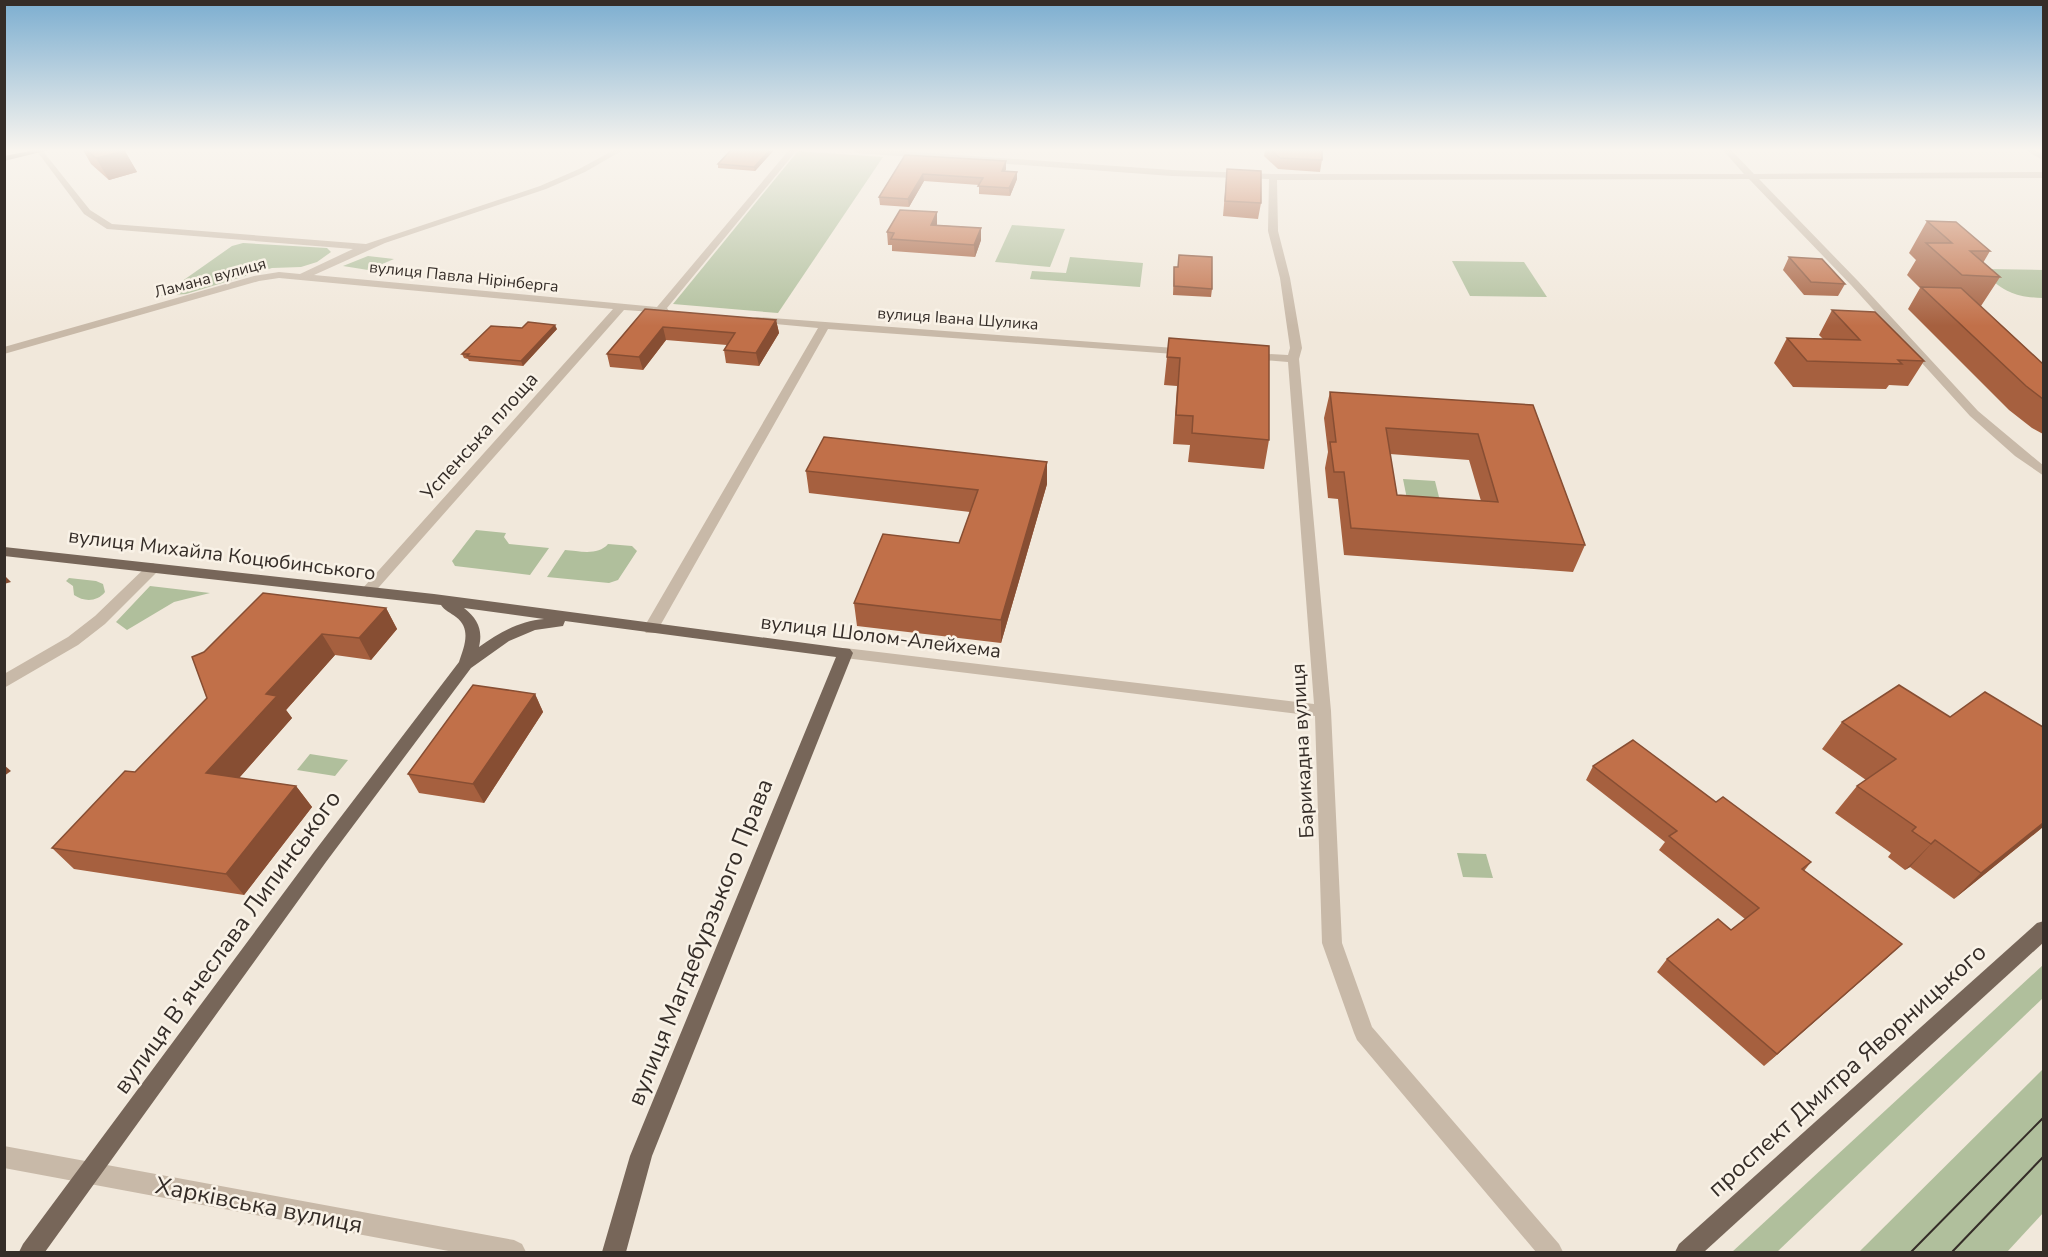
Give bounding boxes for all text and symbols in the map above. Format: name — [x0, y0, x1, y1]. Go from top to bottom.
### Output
street label: Ламана вулиця — [152, 252, 269, 303]
street label: вулиця Павла Нірінберга — [368, 256, 560, 298]
street label: вулиця Івана Шулика — [877, 302, 1039, 336]
street label: Успенська площа — [414, 366, 544, 507]
street label: вулиця Михайла Коцюбинського — [67, 522, 377, 587]
street label: вулиця Шолом-Алейхема — [759, 608, 1003, 665]
street label: Барикадна вулиця — [1284, 663, 1321, 839]
street label: вулиця Магдебурзького Права — [620, 774, 780, 1110]
street label: вулиця Вʼячеслава Липинського — [106, 784, 348, 1100]
street label: проспект Дмитра Яворницького — [1701, 936, 1993, 1204]
street label: Харківська вулиця — [153, 1169, 365, 1241]

